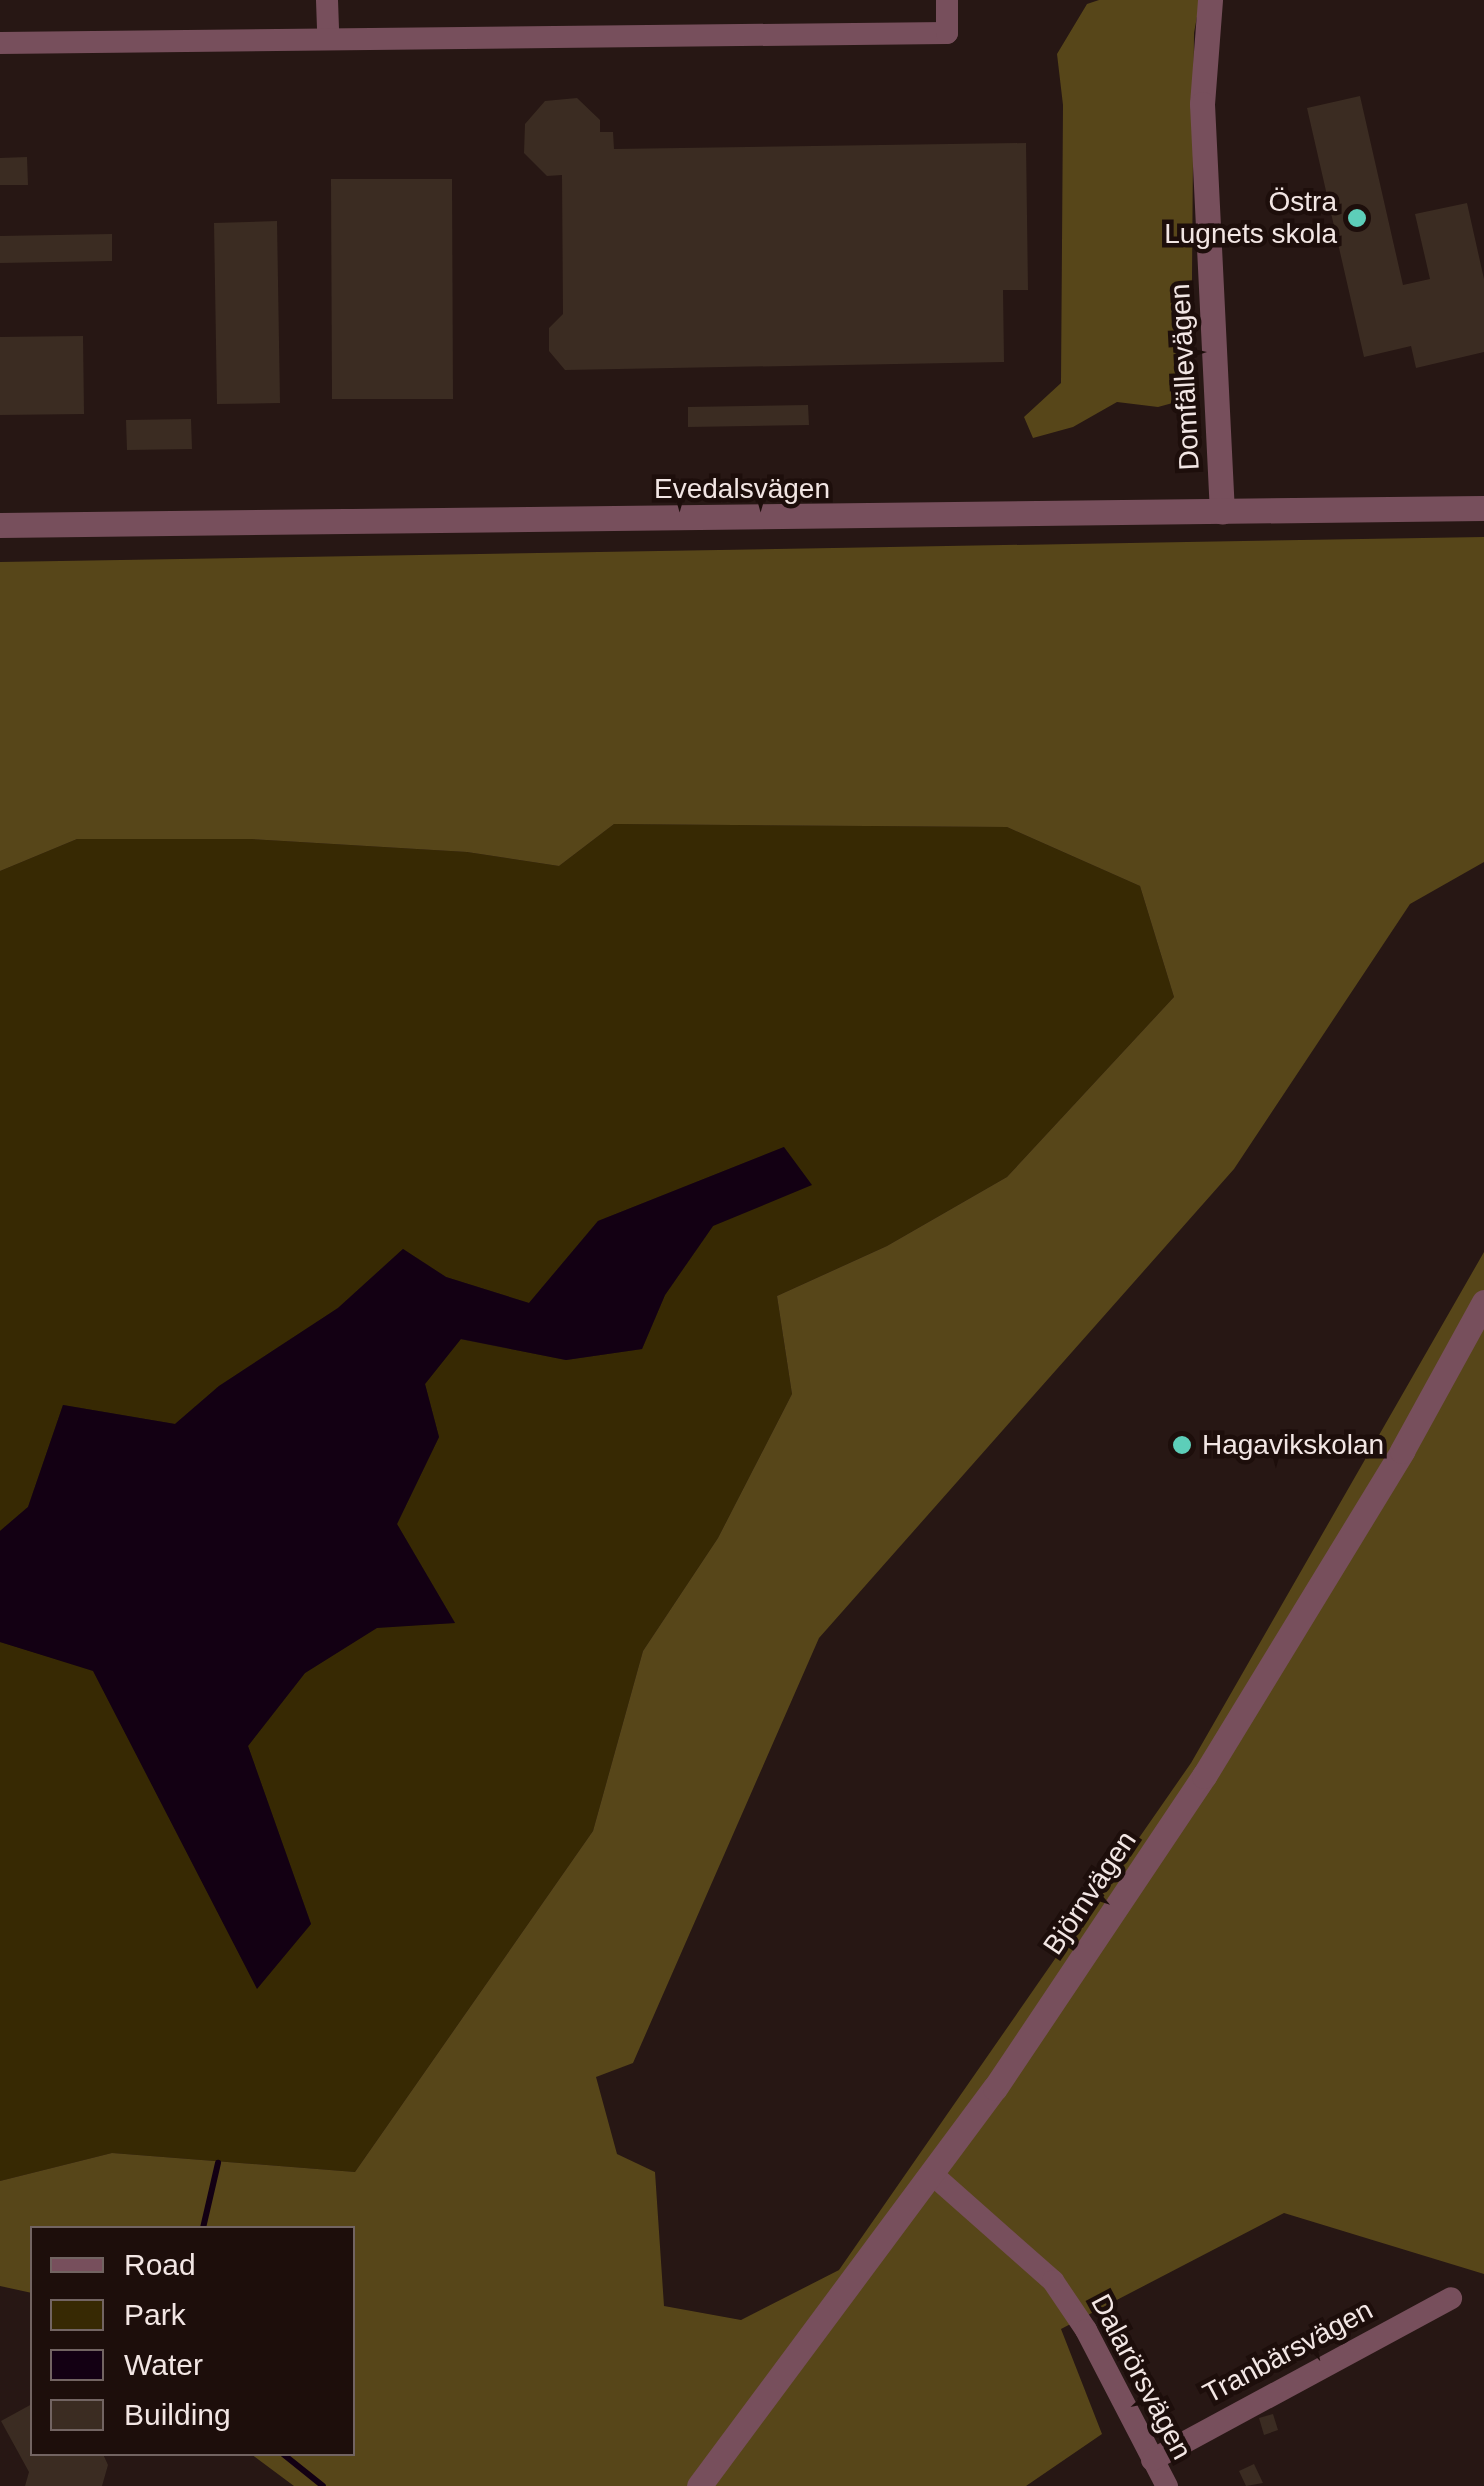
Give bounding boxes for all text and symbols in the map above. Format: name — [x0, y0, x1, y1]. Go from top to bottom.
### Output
place label: Östra Lugnets skola — [1164, 185, 1337, 251]
marker: Östra Lugnets skola — [1346, 207, 1368, 229]
street label: Domfällevägen — [1163, 283, 1207, 471]
street label: Evedalsvägen — [654, 472, 830, 506]
place label: Hagavikskolan — [1202, 1428, 1384, 1462]
marker: Hagavikskolan — [1171, 1434, 1193, 1456]
street label: Björnvägen — [1036, 1825, 1144, 1961]
legend — [30, 2226, 355, 2456]
text: Road — [124, 2248, 196, 2281]
street label: Dalarörsvägen — [1083, 2289, 1199, 2465]
street label: Tranbärsvägen — [1197, 2293, 1379, 2411]
text: Park — [124, 2298, 186, 2331]
text: Water — [124, 2348, 203, 2381]
text: Building — [124, 2398, 231, 2431]

